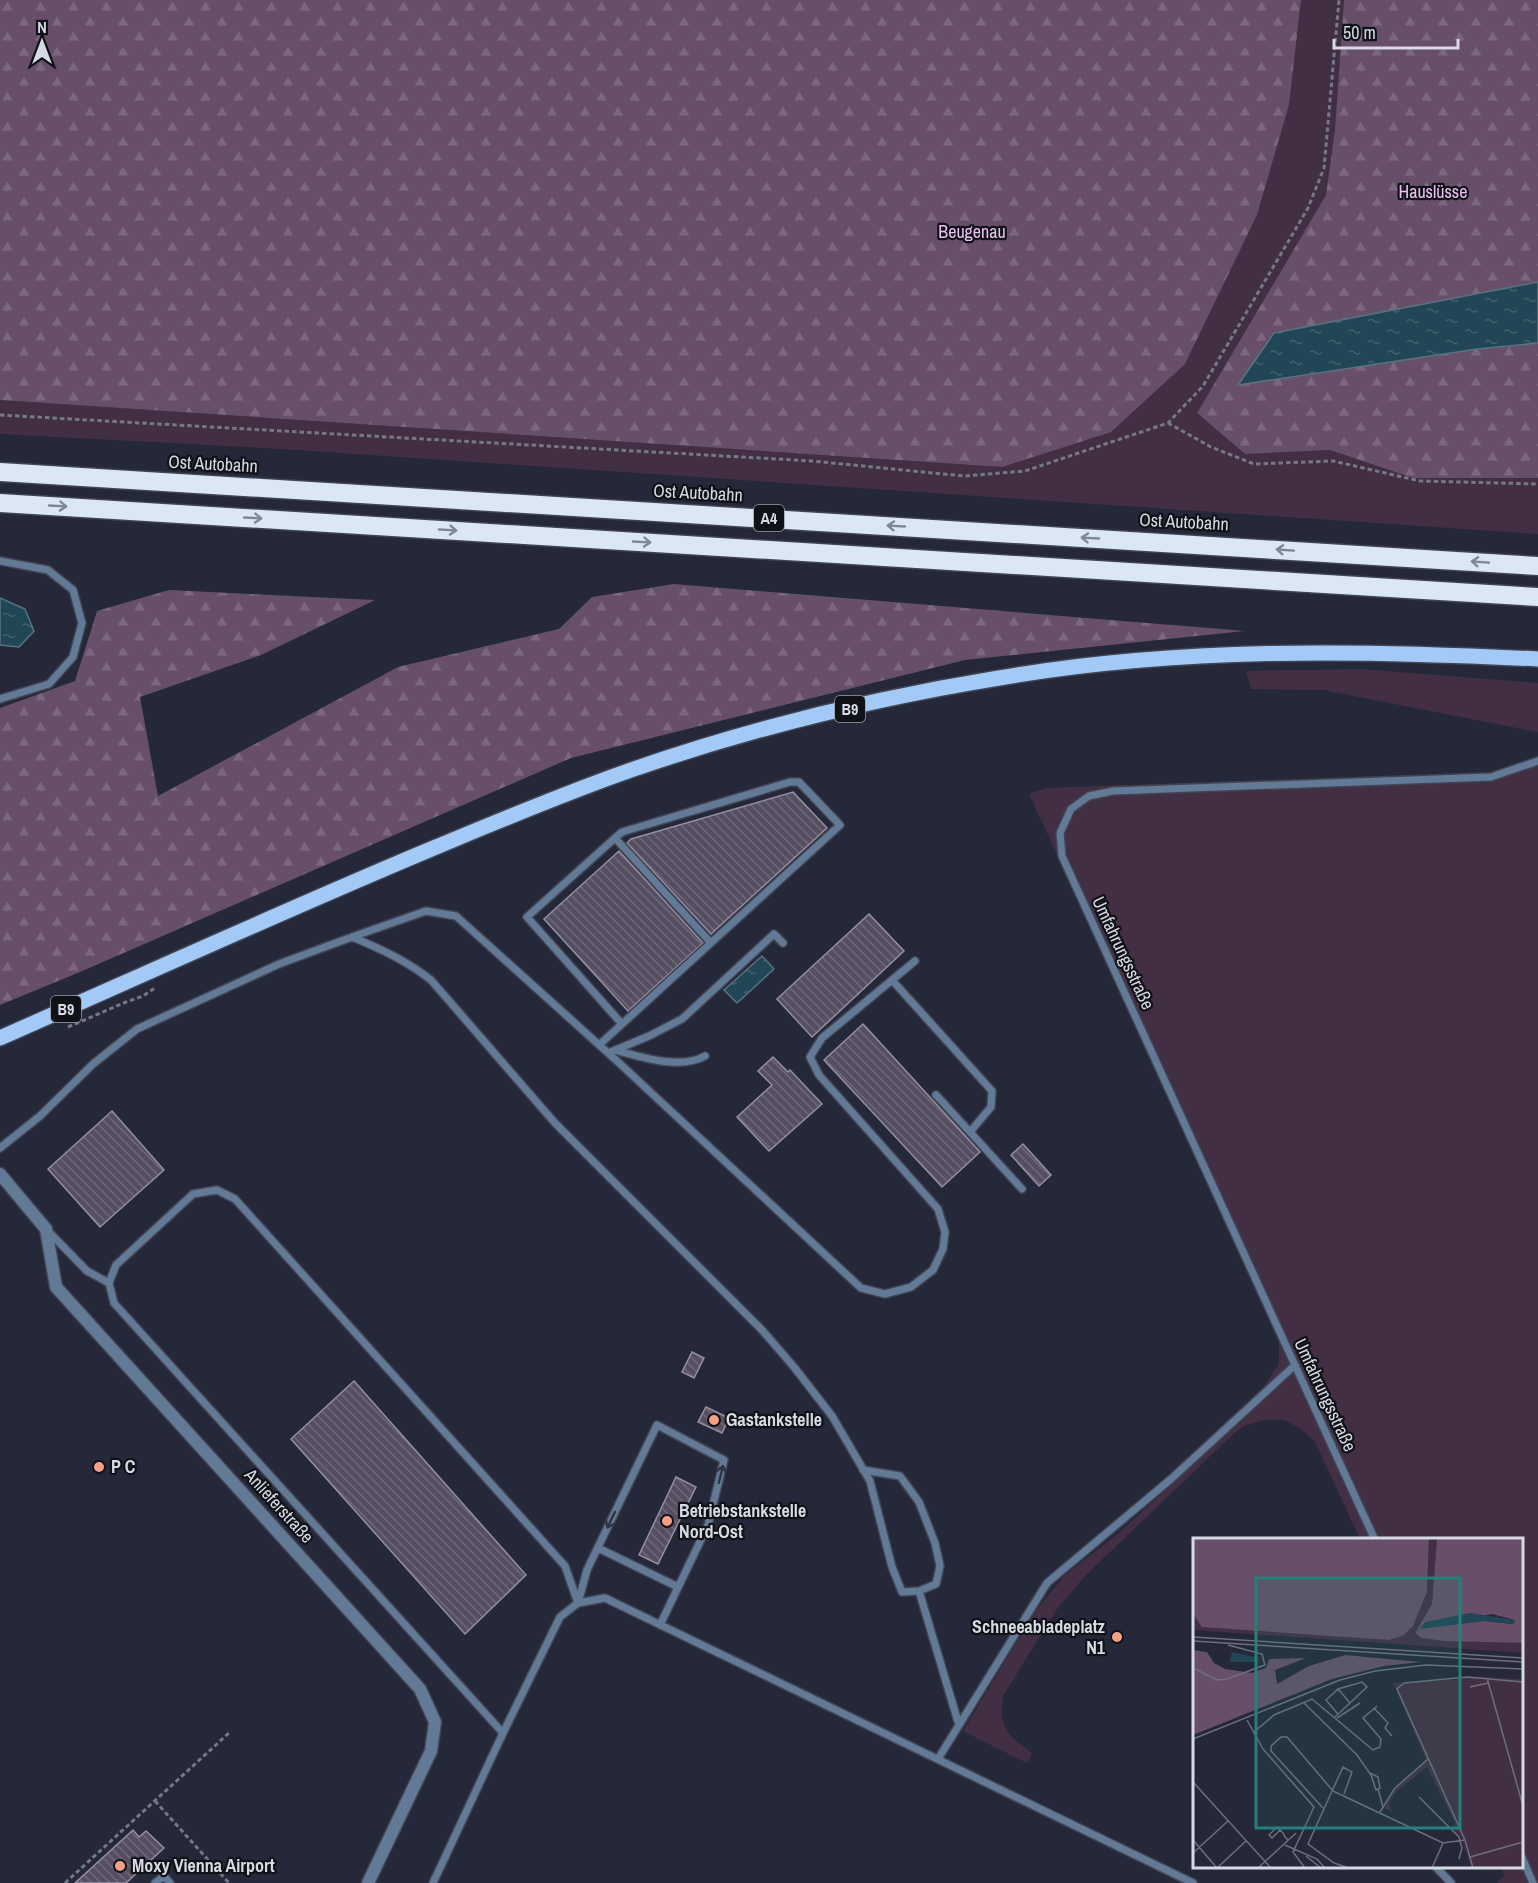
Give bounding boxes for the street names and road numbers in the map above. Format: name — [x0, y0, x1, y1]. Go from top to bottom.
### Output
street label: Ost Autobahn — [168, 449, 258, 478]
street label: Ost Autobahn — [653, 478, 743, 507]
road number: A4 — [754, 505, 784, 531]
street label: Ost Autobahn — [1139, 507, 1229, 536]
road number: B9 — [835, 696, 865, 722]
street label: Umfahrungsstraße — [1086, 892, 1161, 1013]
road number: B9 — [51, 996, 81, 1022]
street label: Umfahrungsstraße — [1288, 1334, 1363, 1455]
street label: Anlieferstraße — [238, 1462, 320, 1548]

